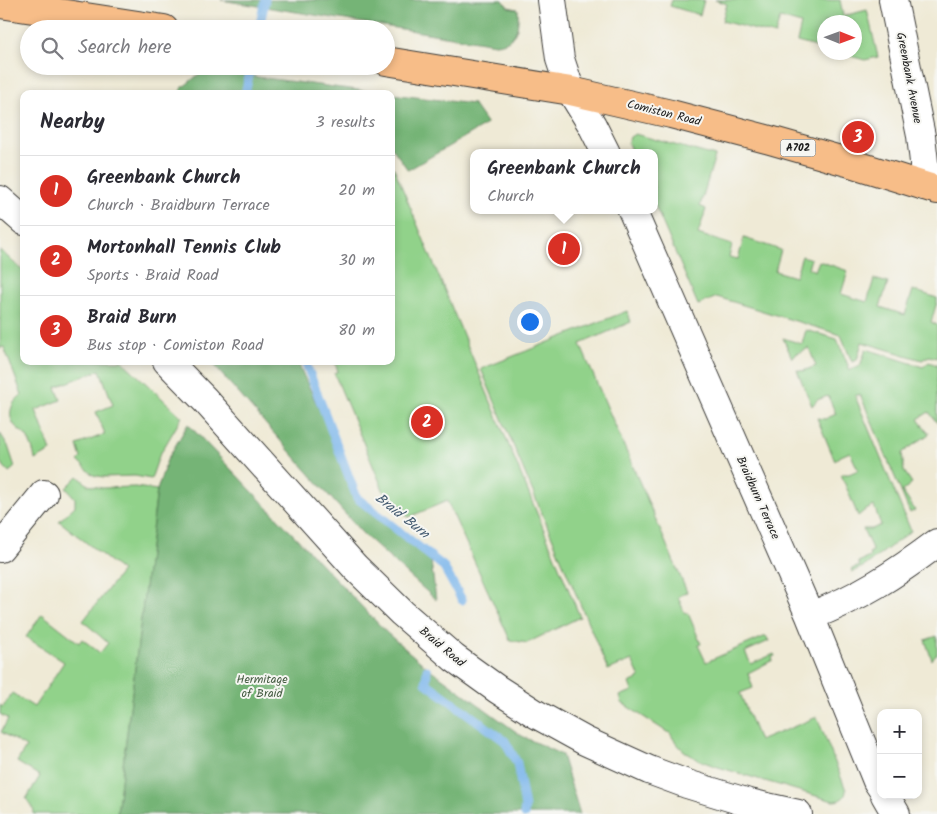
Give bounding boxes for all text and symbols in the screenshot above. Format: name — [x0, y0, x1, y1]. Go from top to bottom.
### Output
north arrow — [817, 15, 862, 60]
search box — [20, 20, 395, 75]
street label: Greenbank Avenue — [891, 31, 927, 126]
text: Search here — [78, 33, 172, 63]
icon: search — [38, 34, 66, 62]
street label: Comiston Road — [625, 95, 704, 132]
text: Nearby — [40, 106, 105, 139]
text: 3 results — [316, 110, 375, 135]
pin: 3 — [842, 118, 874, 156]
road number: A702 — [780, 140, 816, 156]
popup — [470, 149, 658, 214]
text: Greenbank Church — [487, 154, 641, 184]
text: Greenbank Church — [87, 163, 240, 193]
text: 1 — [54, 178, 58, 203]
text: 20 m — [339, 178, 375, 203]
text: Church — [487, 184, 534, 209]
text: Church · Braidburn Terrace — [87, 193, 270, 218]
pin: 1 — [548, 230, 580, 268]
text: Mortonhall Tennis Club — [87, 233, 281, 263]
text: 2 — [51, 248, 61, 273]
text: 30 m — [339, 248, 375, 273]
text: Sports · Braid Road — [87, 263, 219, 288]
text: Braid Burn — [87, 303, 176, 333]
your location — [517, 309, 543, 335]
text: 3 — [52, 318, 60, 343]
text: 80 m — [338, 318, 375, 343]
text: Bus stop · Comiston Road — [87, 333, 263, 358]
pin: 2 — [411, 403, 443, 441]
street label: Braidburn Terrace — [731, 453, 785, 543]
water label: Braid Burn — [370, 488, 435, 545]
street label: Braid Road — [415, 622, 470, 673]
park label: Hermitage of Braid — [236, 670, 288, 703]
map controls — [877, 709, 922, 799]
button: + — [877, 709, 922, 754]
button: − — [877, 754, 922, 799]

